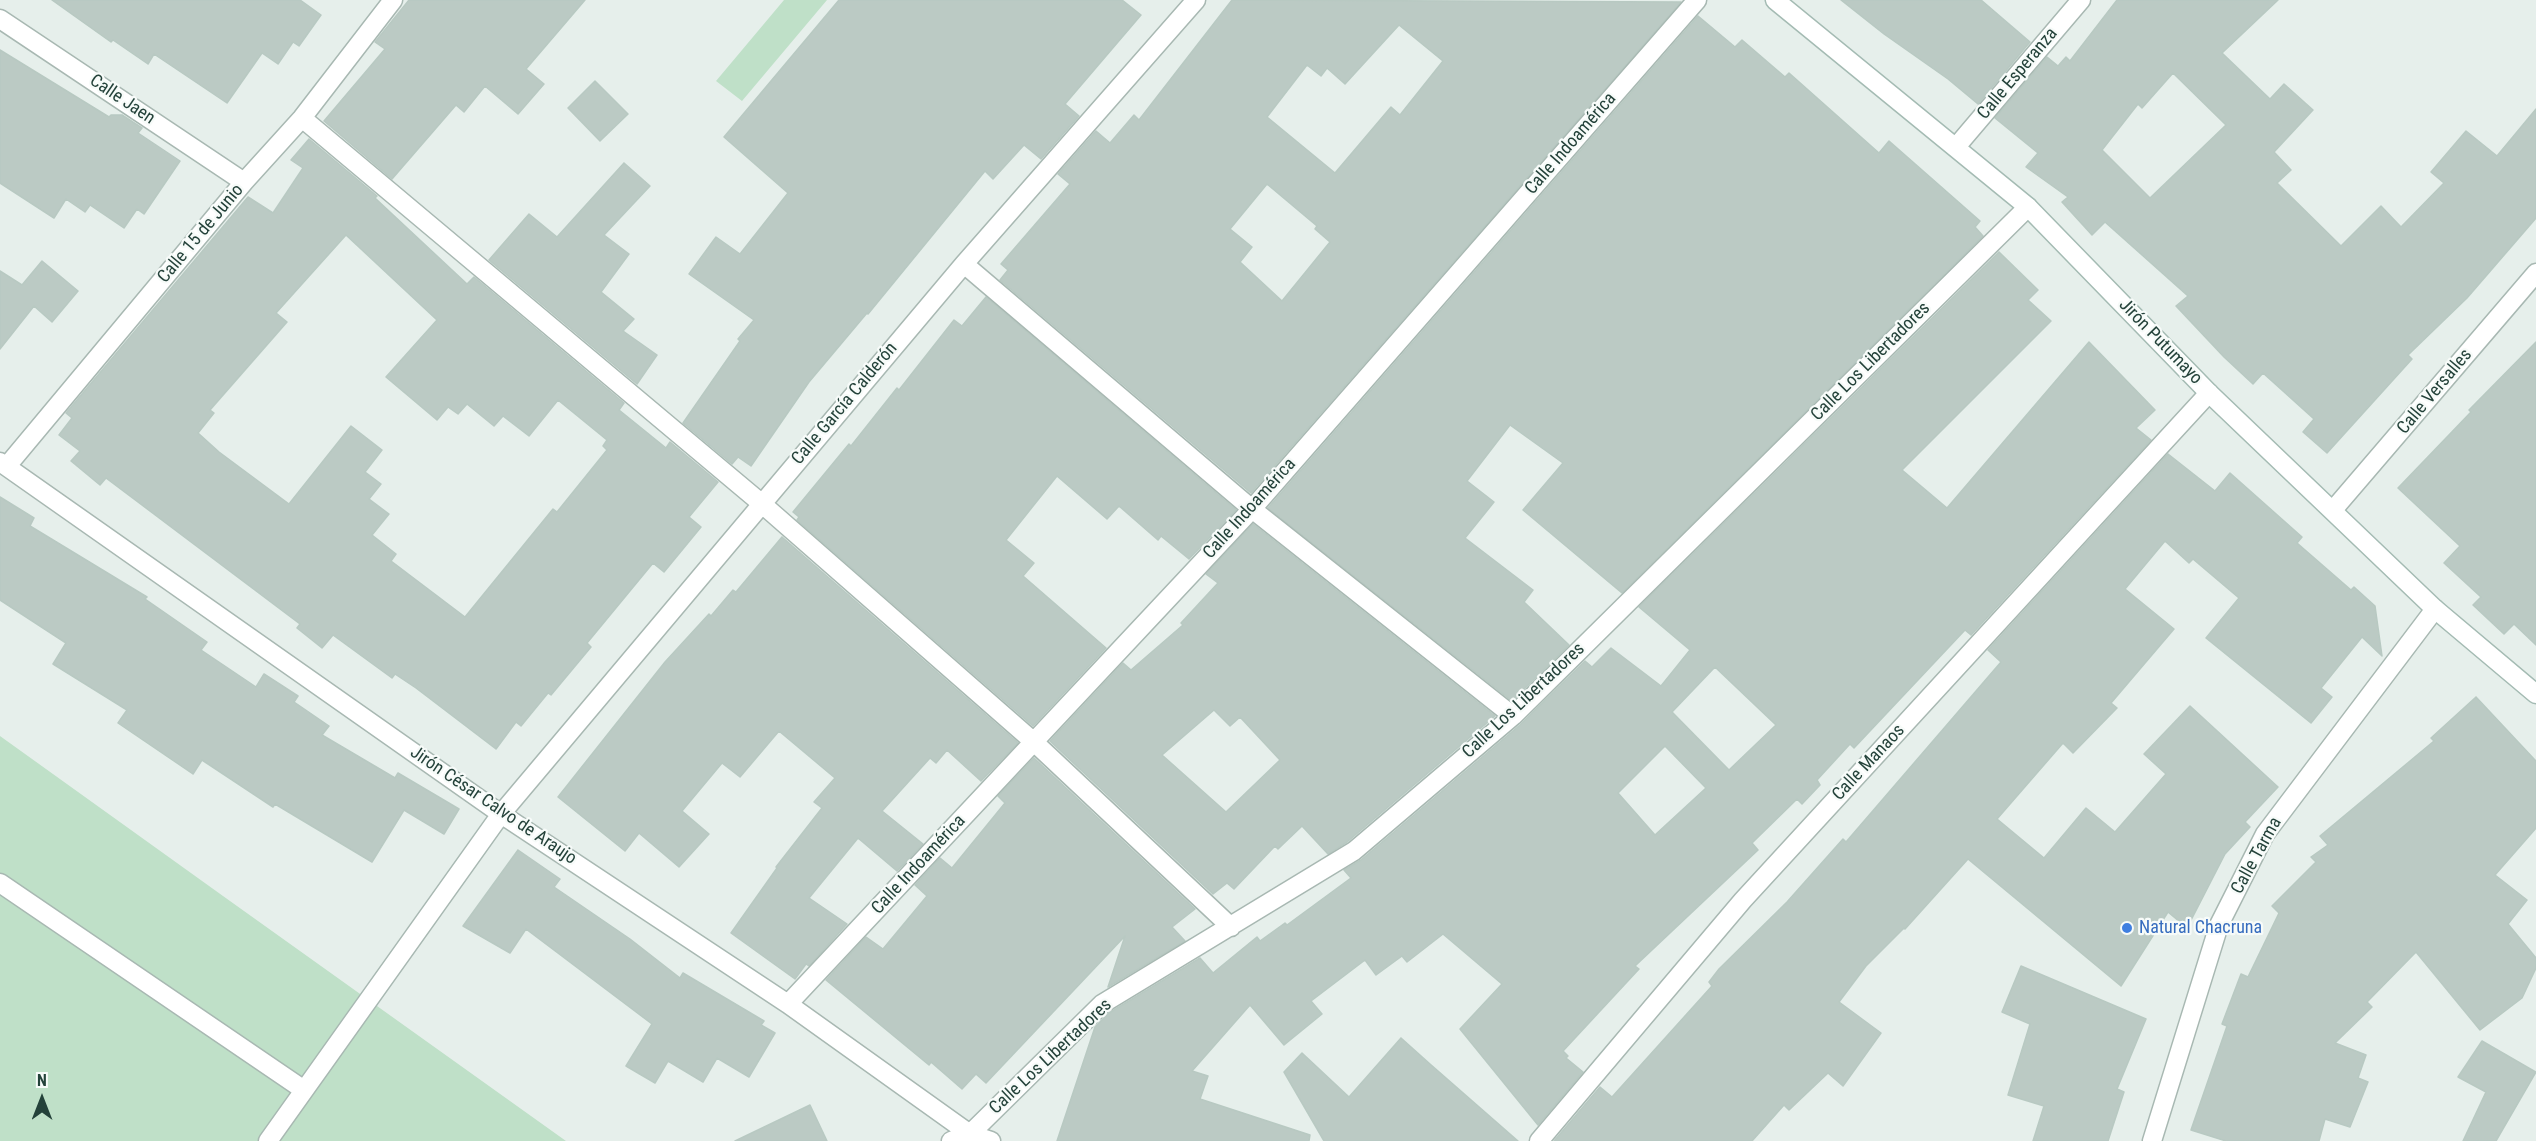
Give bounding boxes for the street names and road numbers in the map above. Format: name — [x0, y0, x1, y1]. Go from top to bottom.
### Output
street label: Calle Esperanza — [1973, 24, 2063, 124]
street label: Calle Jaen — [85, 70, 159, 130]
street label: Calle Indoamérica — [1521, 89, 1621, 199]
street label: Calle 15 de Junio — [153, 180, 249, 288]
street label: Jirón Putumayo — [2114, 295, 2206, 389]
street label: Calle Los Libertadores — [1807, 298, 1935, 426]
street label: Calle García Calderón — [788, 338, 902, 470]
street label: Calle Versalles — [2393, 345, 2477, 439]
street label: Calle Indoamérica — [1199, 454, 1301, 564]
street label: Calle Los Libertadores — [1458, 639, 1590, 763]
street label: Calle Manaos — [1828, 720, 1910, 806]
street label: Jirón César Calvo de Araujo — [406, 742, 580, 870]
street label: Calle Indoamérica — [867, 811, 971, 919]
street label: Calle Tarma — [2227, 814, 2287, 898]
street label: Calle Los Libertadores — [985, 995, 1117, 1119]

